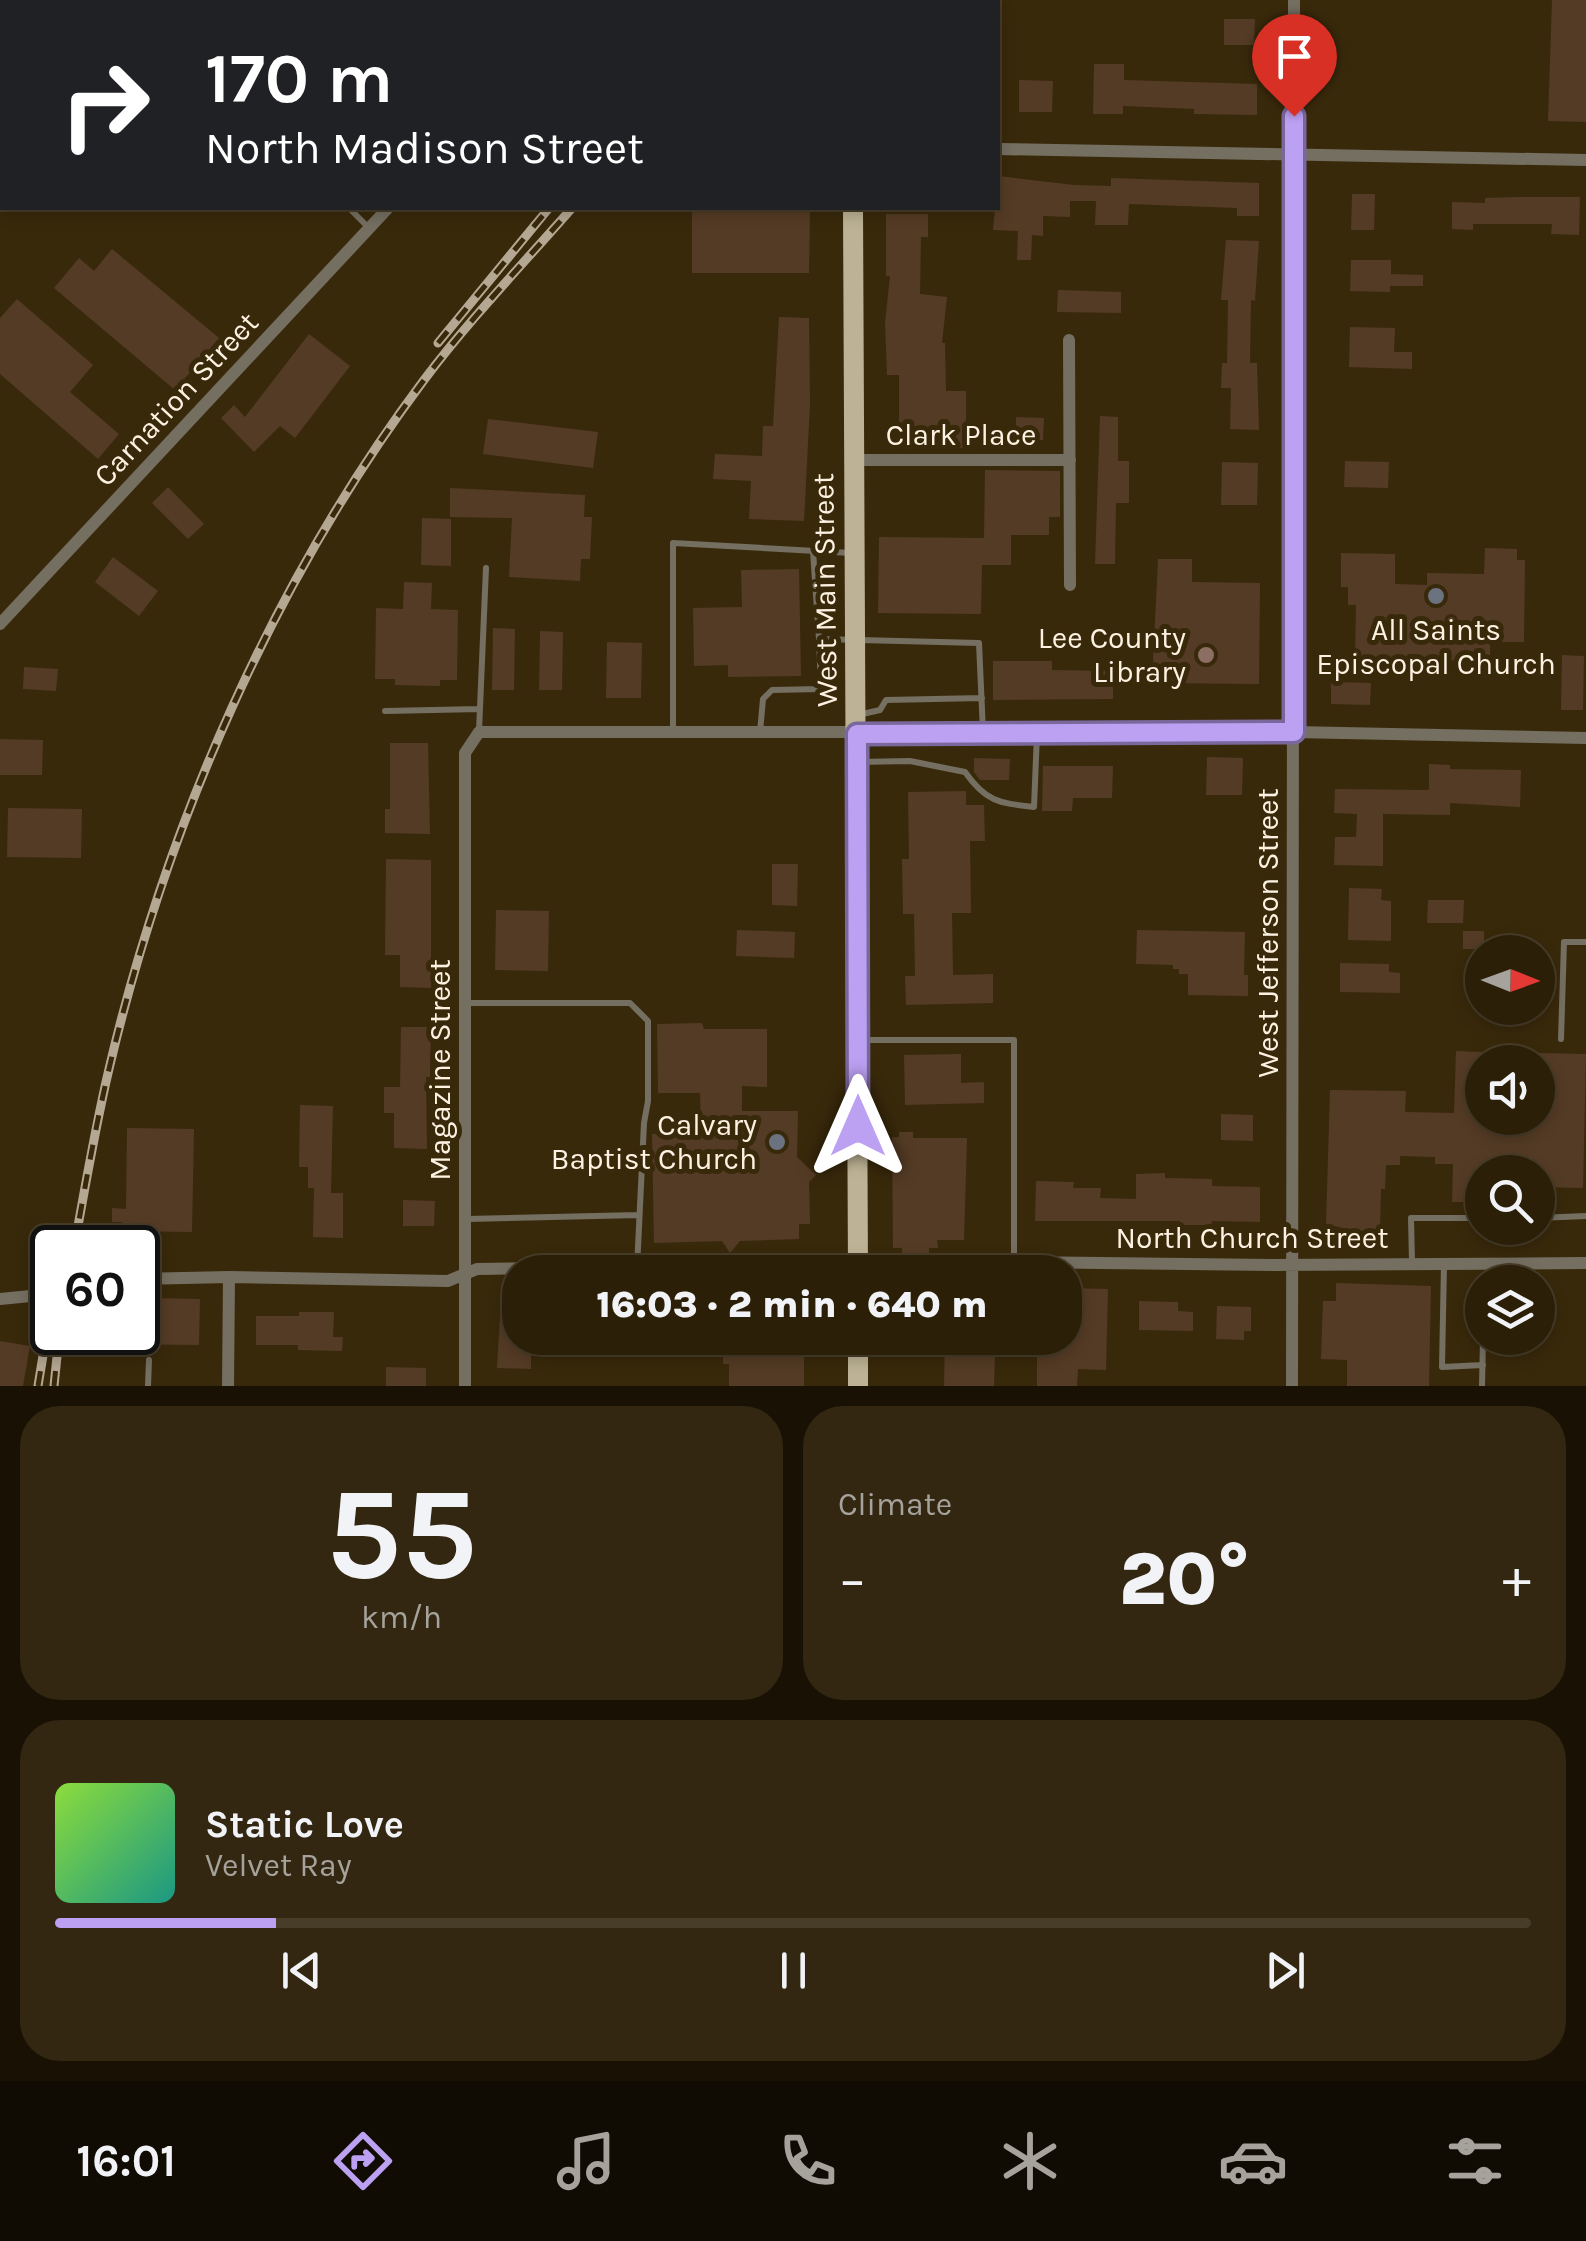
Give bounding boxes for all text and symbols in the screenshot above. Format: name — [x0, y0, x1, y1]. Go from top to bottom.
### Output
pin — [1252, 14, 1337, 117]
icon: arrive — [1267, 29, 1322, 84]
text: 170 m — [205, 38, 393, 120]
icon: right — [40, 40, 170, 170]
text: North Madison Street — [205, 122, 644, 174]
street label: Carnation Street — [86, 305, 266, 493]
street label: Clark Place — [886, 417, 1036, 453]
street label: West Main Street — [805, 473, 845, 707]
marker: All Saints Episcopal Church — [1425, 585, 1447, 607]
place label: All Saints Episcopal Church — [1316, 612, 1556, 682]
place label: Lee County Library — [1038, 620, 1186, 690]
marker: Lee County Library — [1195, 644, 1217, 666]
street label: West Jefferson Street — [1250, 788, 1286, 1078]
north arrow — [1465, 935, 1555, 1025]
map controls — [1465, 935, 1555, 1355]
street label: Magazine Street — [422, 959, 458, 1181]
button: sound — [1465, 1045, 1555, 1135]
position arrow — [806, 1074, 910, 1178]
place label: Calvary Baptist Church — [551, 1107, 757, 1177]
marker: Calvary Baptist Church — [766, 1131, 788, 1153]
button: search — [1465, 1155, 1555, 1245]
street label: North Church Street — [1116, 1220, 1388, 1256]
speed limit sign: 60 — [30, 1225, 160, 1355]
button: layers — [1465, 1265, 1555, 1355]
text: 16:03 · 2 min · 640 m — [596, 1282, 988, 1327]
text: 55 — [326, 1458, 477, 1610]
text: Climate — [838, 1486, 952, 1523]
text: 20° — [1119, 1535, 1250, 1623]
text: − — [838, 1547, 867, 1611]
text: + — [1502, 1547, 1531, 1611]
text: km/h — [361, 1599, 442, 1636]
text: Static Love — [205, 1802, 404, 1847]
text: Velvet Ray — [205, 1847, 352, 1884]
icon: previous — [274, 1943, 329, 1998]
icon: pause — [766, 1943, 821, 1998]
icon: next — [1258, 1943, 1313, 1998]
icon: directions — [328, 2126, 398, 2196]
icon: music — [551, 2126, 621, 2196]
icon: phone — [773, 2126, 843, 2196]
icon: climate — [995, 2126, 1065, 2196]
icon: car — [1218, 2126, 1288, 2196]
icon: filters — [1440, 2126, 1510, 2196]
text: 16:01 — [76, 2135, 176, 2187]

